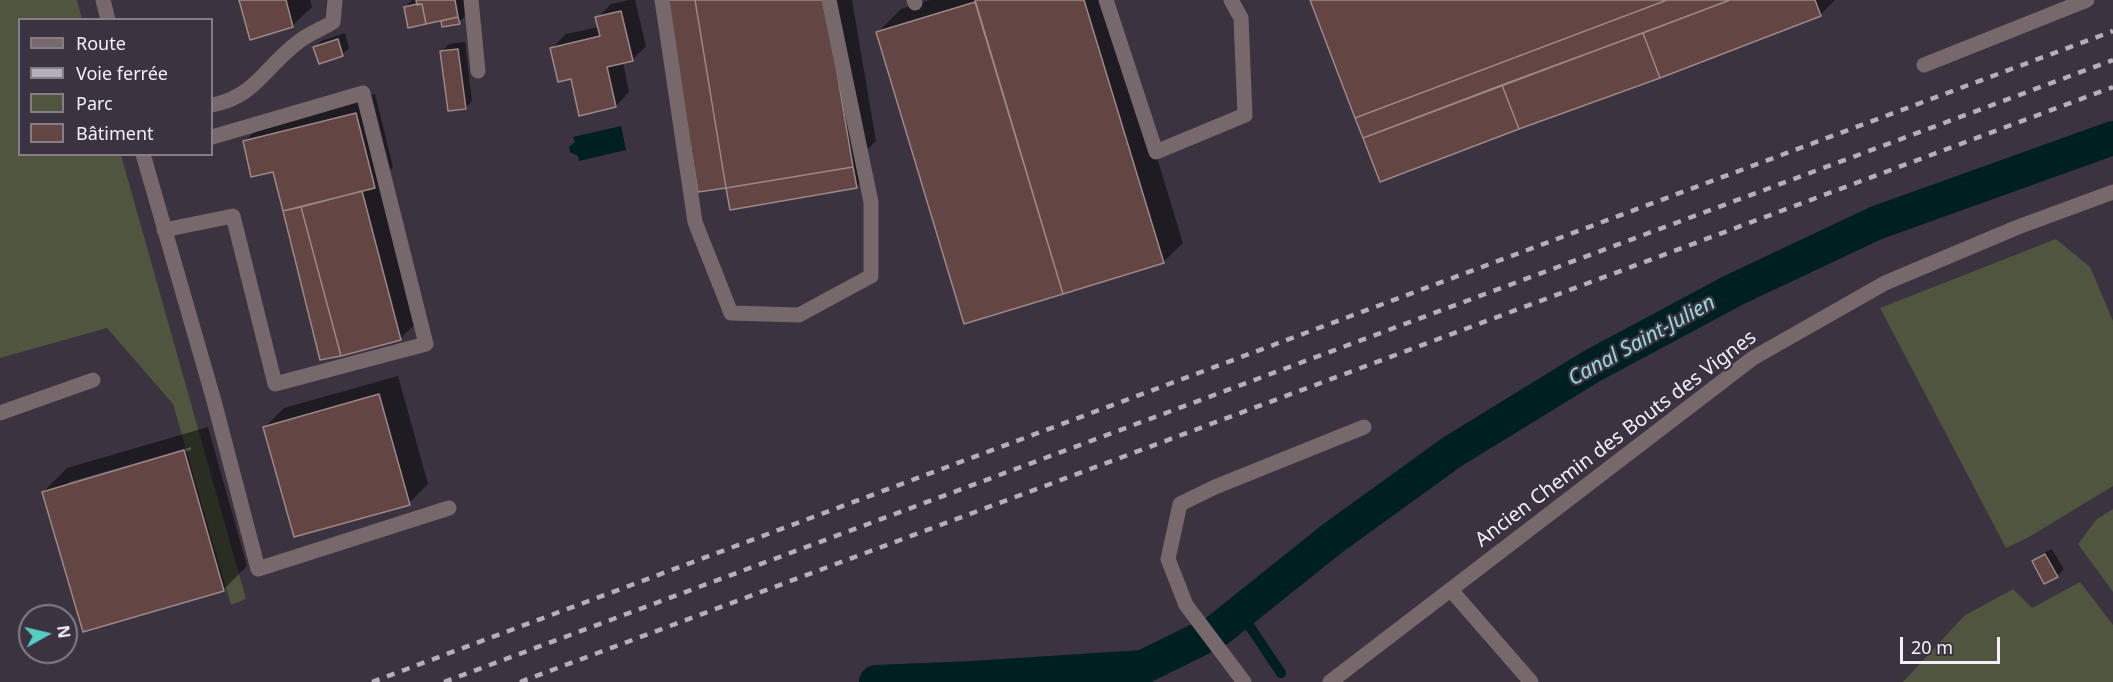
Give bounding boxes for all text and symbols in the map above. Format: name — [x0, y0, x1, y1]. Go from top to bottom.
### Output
legend — [18, 18, 213, 156]
text: Route — [76, 31, 126, 55]
text: Voie ferrée — [76, 61, 168, 85]
text: Parc — [76, 91, 113, 115]
text: Bâtiment — [76, 121, 154, 145]
water label: Canal Saint-Julien — [1564, 290, 1720, 392]
street label: Ancien Chemin des Bouts des Vignes — [1471, 326, 1761, 552]
north arrow — [18, 604, 78, 664]
text: N — [52, 624, 76, 640]
scale bar — [1903, 625, 2004, 663]
text: 20 m — [1911, 635, 1953, 659]

